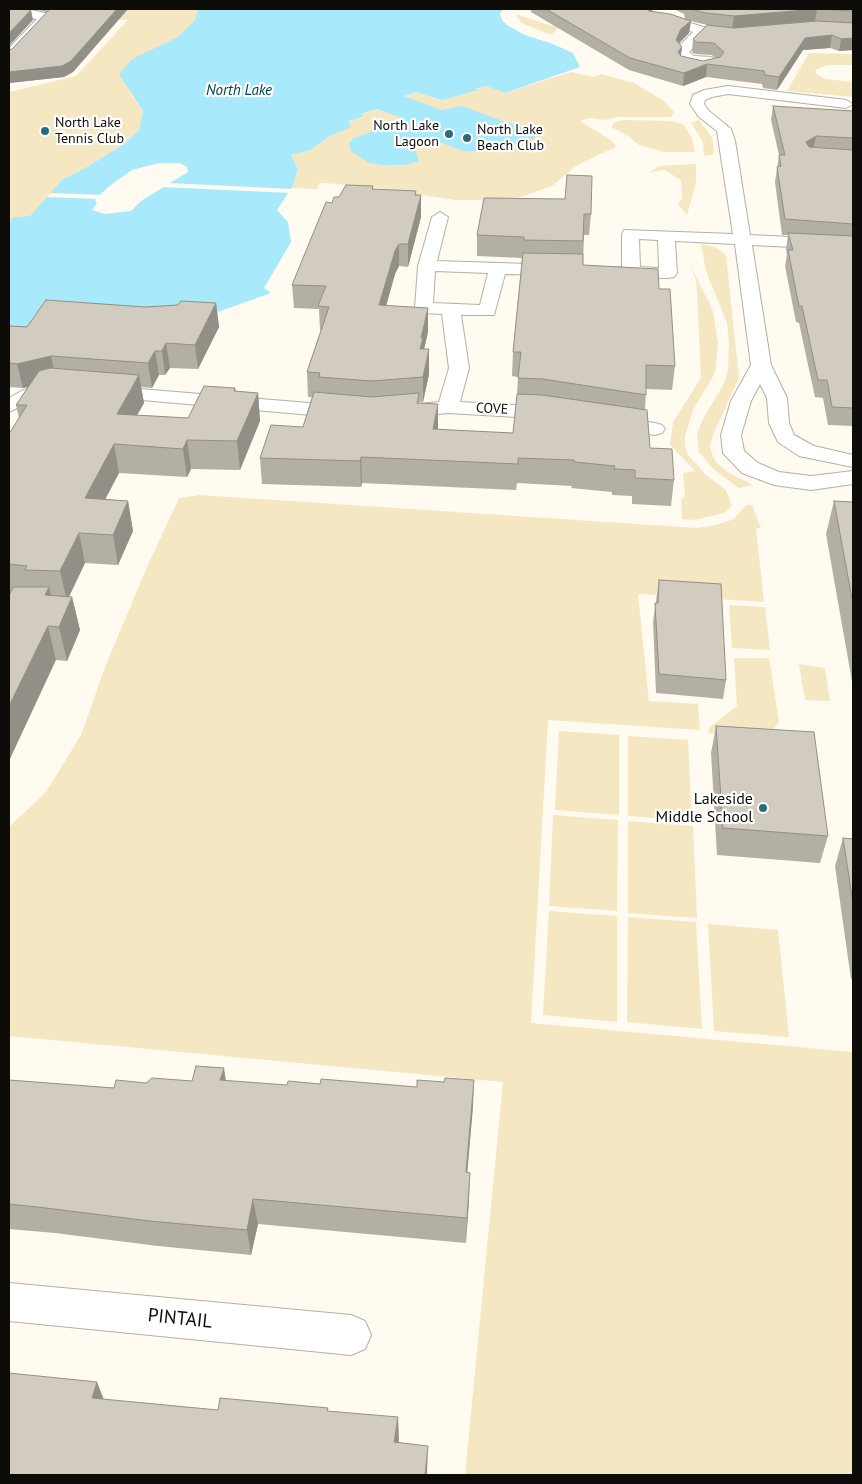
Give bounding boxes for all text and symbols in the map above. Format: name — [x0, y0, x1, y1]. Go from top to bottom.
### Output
water label: North Lake — [206, 82, 272, 100]
place label: North Lake Tennis Club — [55, 115, 124, 148]
place label: North Lake Lagoon — [373, 118, 439, 150]
place label: North Lake Beach Club — [477, 122, 544, 154]
marker: North Lake Tennis Club — [39, 125, 51, 137]
marker: North Lake Lagoon — [443, 128, 455, 140]
marker: North Lake Beach Club — [461, 132, 473, 144]
street label: COVE — [475, 400, 509, 418]
place label: Lakeside Middle School — [655, 789, 753, 827]
marker: Lakeside Middle School — [757, 802, 769, 814]
street label: PINTAIL — [147, 1304, 213, 1334]

